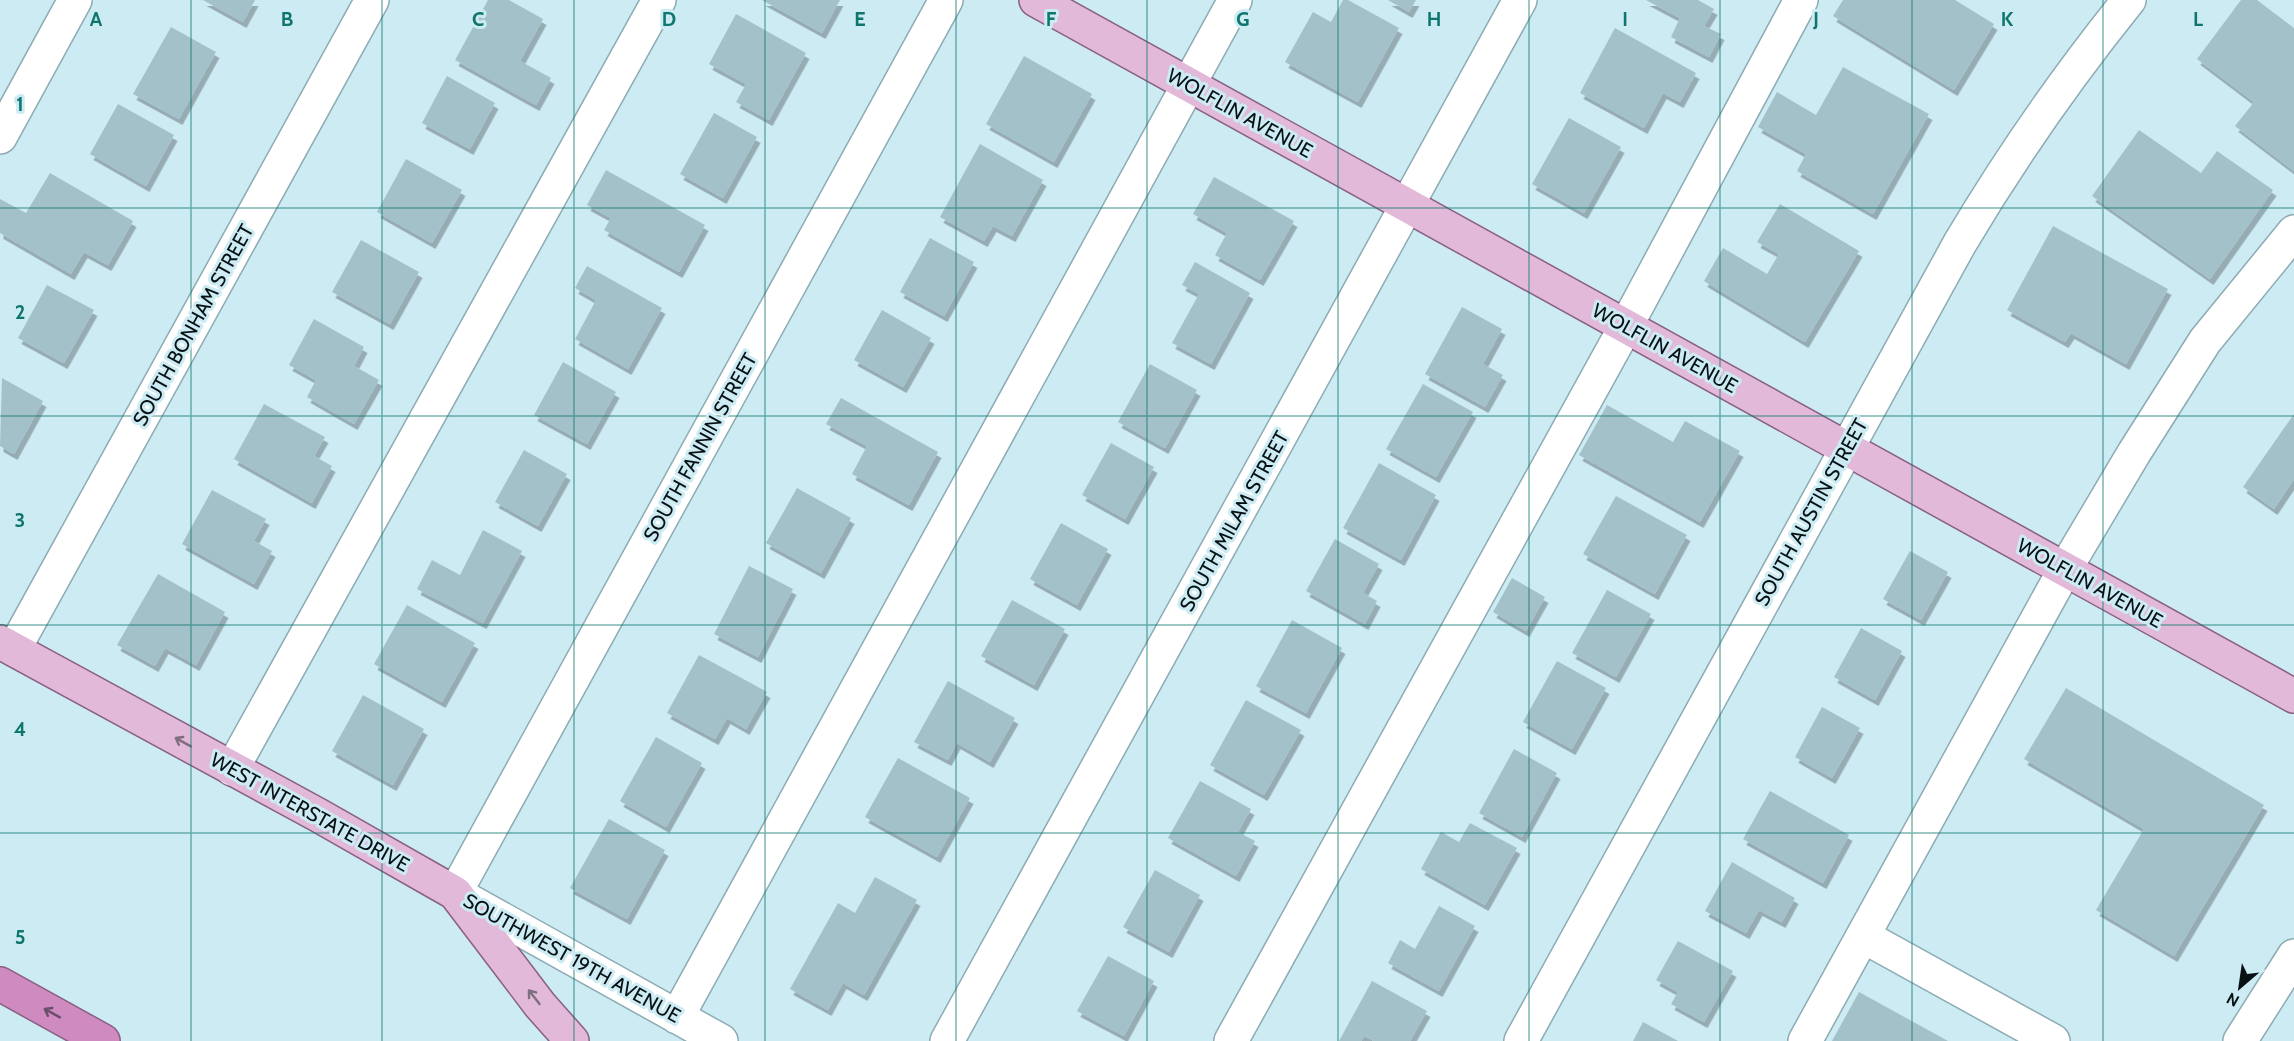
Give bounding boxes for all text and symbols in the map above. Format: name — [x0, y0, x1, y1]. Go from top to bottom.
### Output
text: A — [90, 7, 103, 31]
text: B — [281, 7, 293, 31]
text: C — [472, 7, 484, 31]
text: D — [662, 7, 676, 31]
text: E — [854, 7, 866, 31]
text: F — [1046, 7, 1057, 31]
text: G — [1236, 7, 1250, 31]
text: H — [1427, 7, 1441, 31]
text: I — [1622, 7, 1628, 31]
text: J — [1812, 7, 1819, 31]
text: K — [2001, 7, 2014, 31]
text: L — [2193, 7, 2203, 31]
street label: WOLFLIN AVENUE — [1163, 63, 1317, 163]
text: 1 — [16, 92, 24, 116]
street label: SOUTH BONHAM STREET — [128, 220, 259, 430]
street label: WOLFLIN AVENUE — [1588, 298, 1742, 398]
text: 2 — [15, 300, 25, 324]
street label: SOUTH FANNIN STREET — [638, 348, 762, 545]
street label: SOUTH AUSTIN STREET — [1749, 414, 1873, 610]
street label: SOUTH MILAM STREET — [1174, 426, 1294, 615]
text: 3 — [15, 508, 25, 532]
street label: WOLFLIN AVENUE — [2013, 533, 2167, 633]
text: 4 — [14, 717, 26, 741]
one-way arrow — [175, 736, 193, 747]
street label: WEST INTERSTATE DRIVE — [206, 747, 414, 877]
street label: SOUTHWEST 19TH AVENUE — [459, 888, 685, 1028]
text: 5 — [15, 925, 25, 949]
north arrow — [2210, 957, 2270, 1017]
one-way arrow — [528, 989, 540, 1005]
text: N — [2223, 989, 2243, 1011]
one-way arrow — [44, 1006, 61, 1018]

